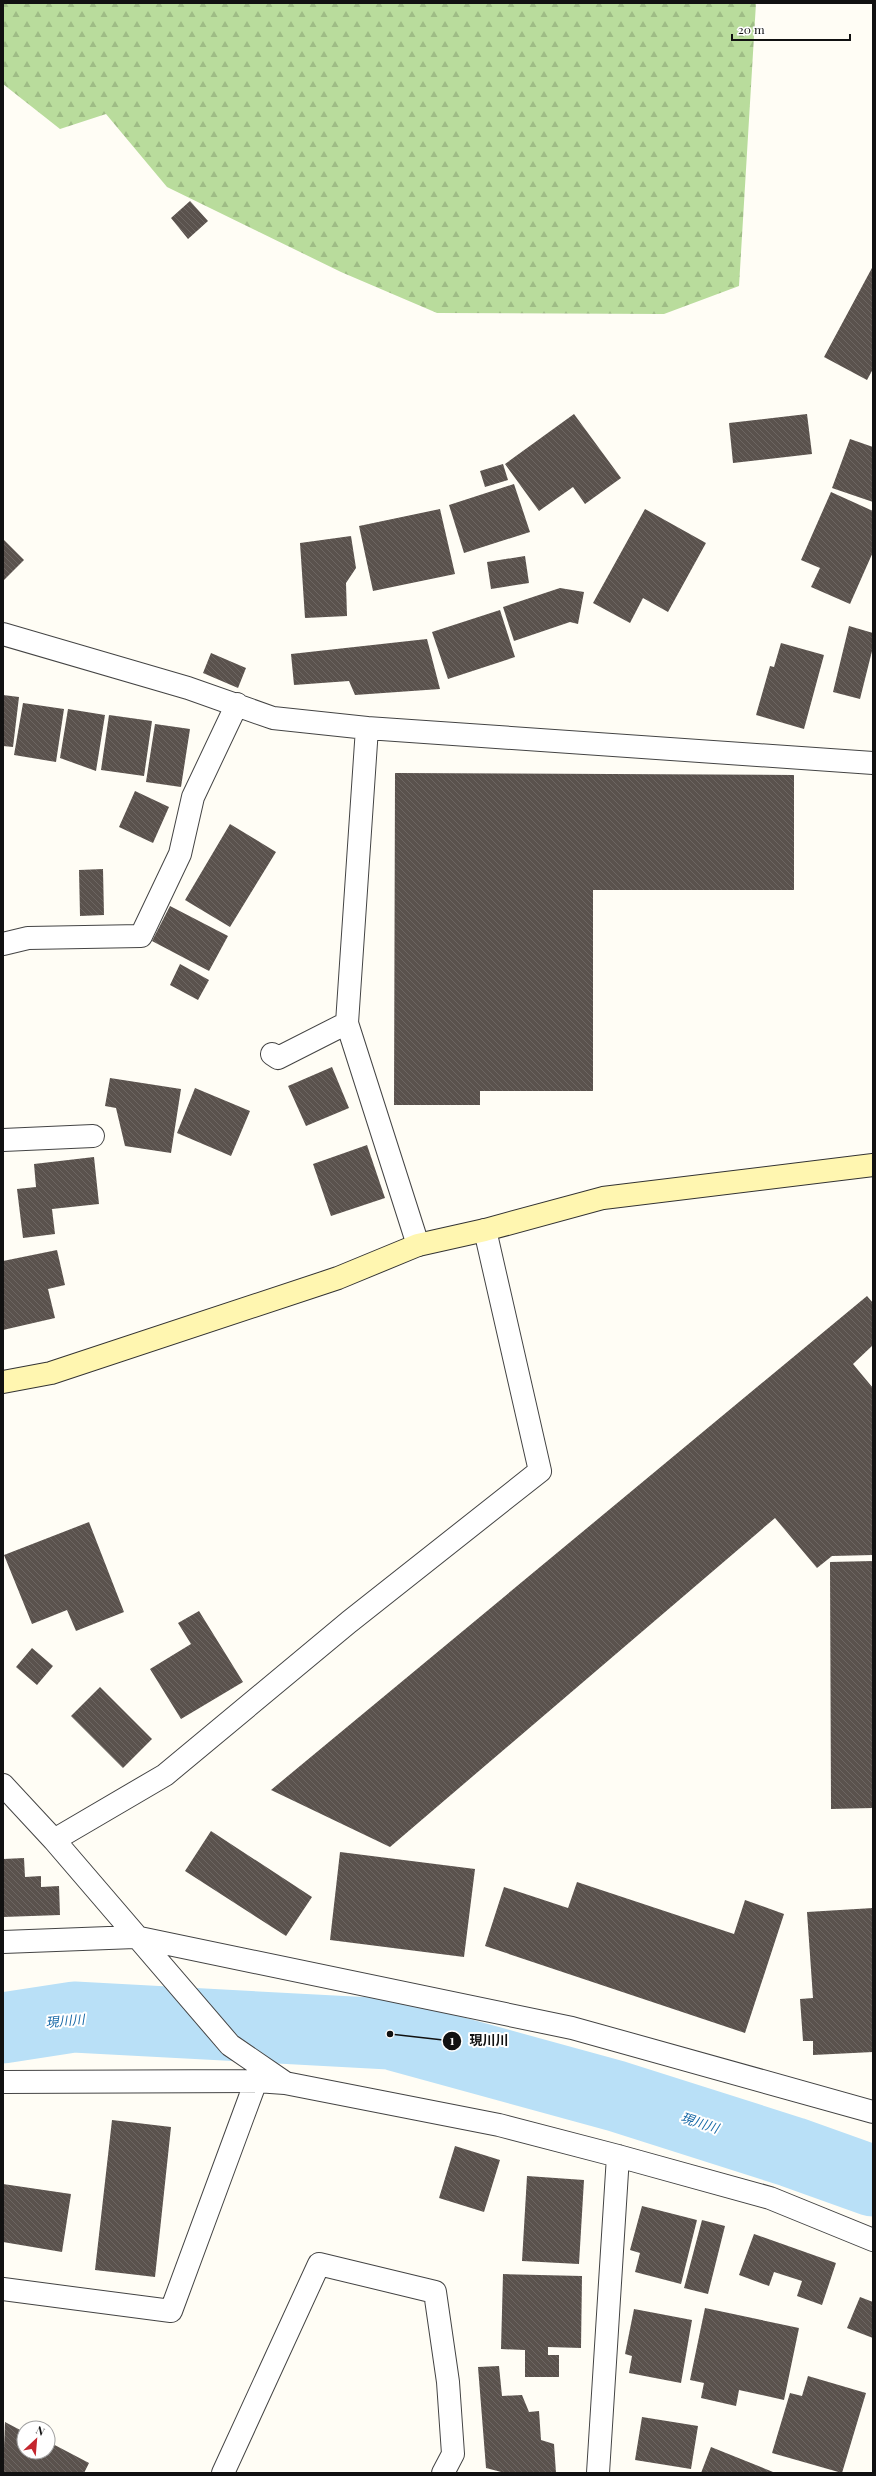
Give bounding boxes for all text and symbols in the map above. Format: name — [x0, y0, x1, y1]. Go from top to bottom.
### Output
scale bar — [732, 16, 850, 42]
text: 20 m — [738, 21, 765, 37]
water label: 現川川 — [45, 2010, 87, 2030]
callout: 現川川 — [442, 2028, 517, 2053]
text: 現川川 — [469, 2031, 509, 2048]
text: 1 — [450, 2032, 455, 2048]
water label: 現川川 — [679, 2108, 723, 2137]
north arrow — [16, 2420, 56, 2460]
text: N — [34, 2422, 48, 2439]

